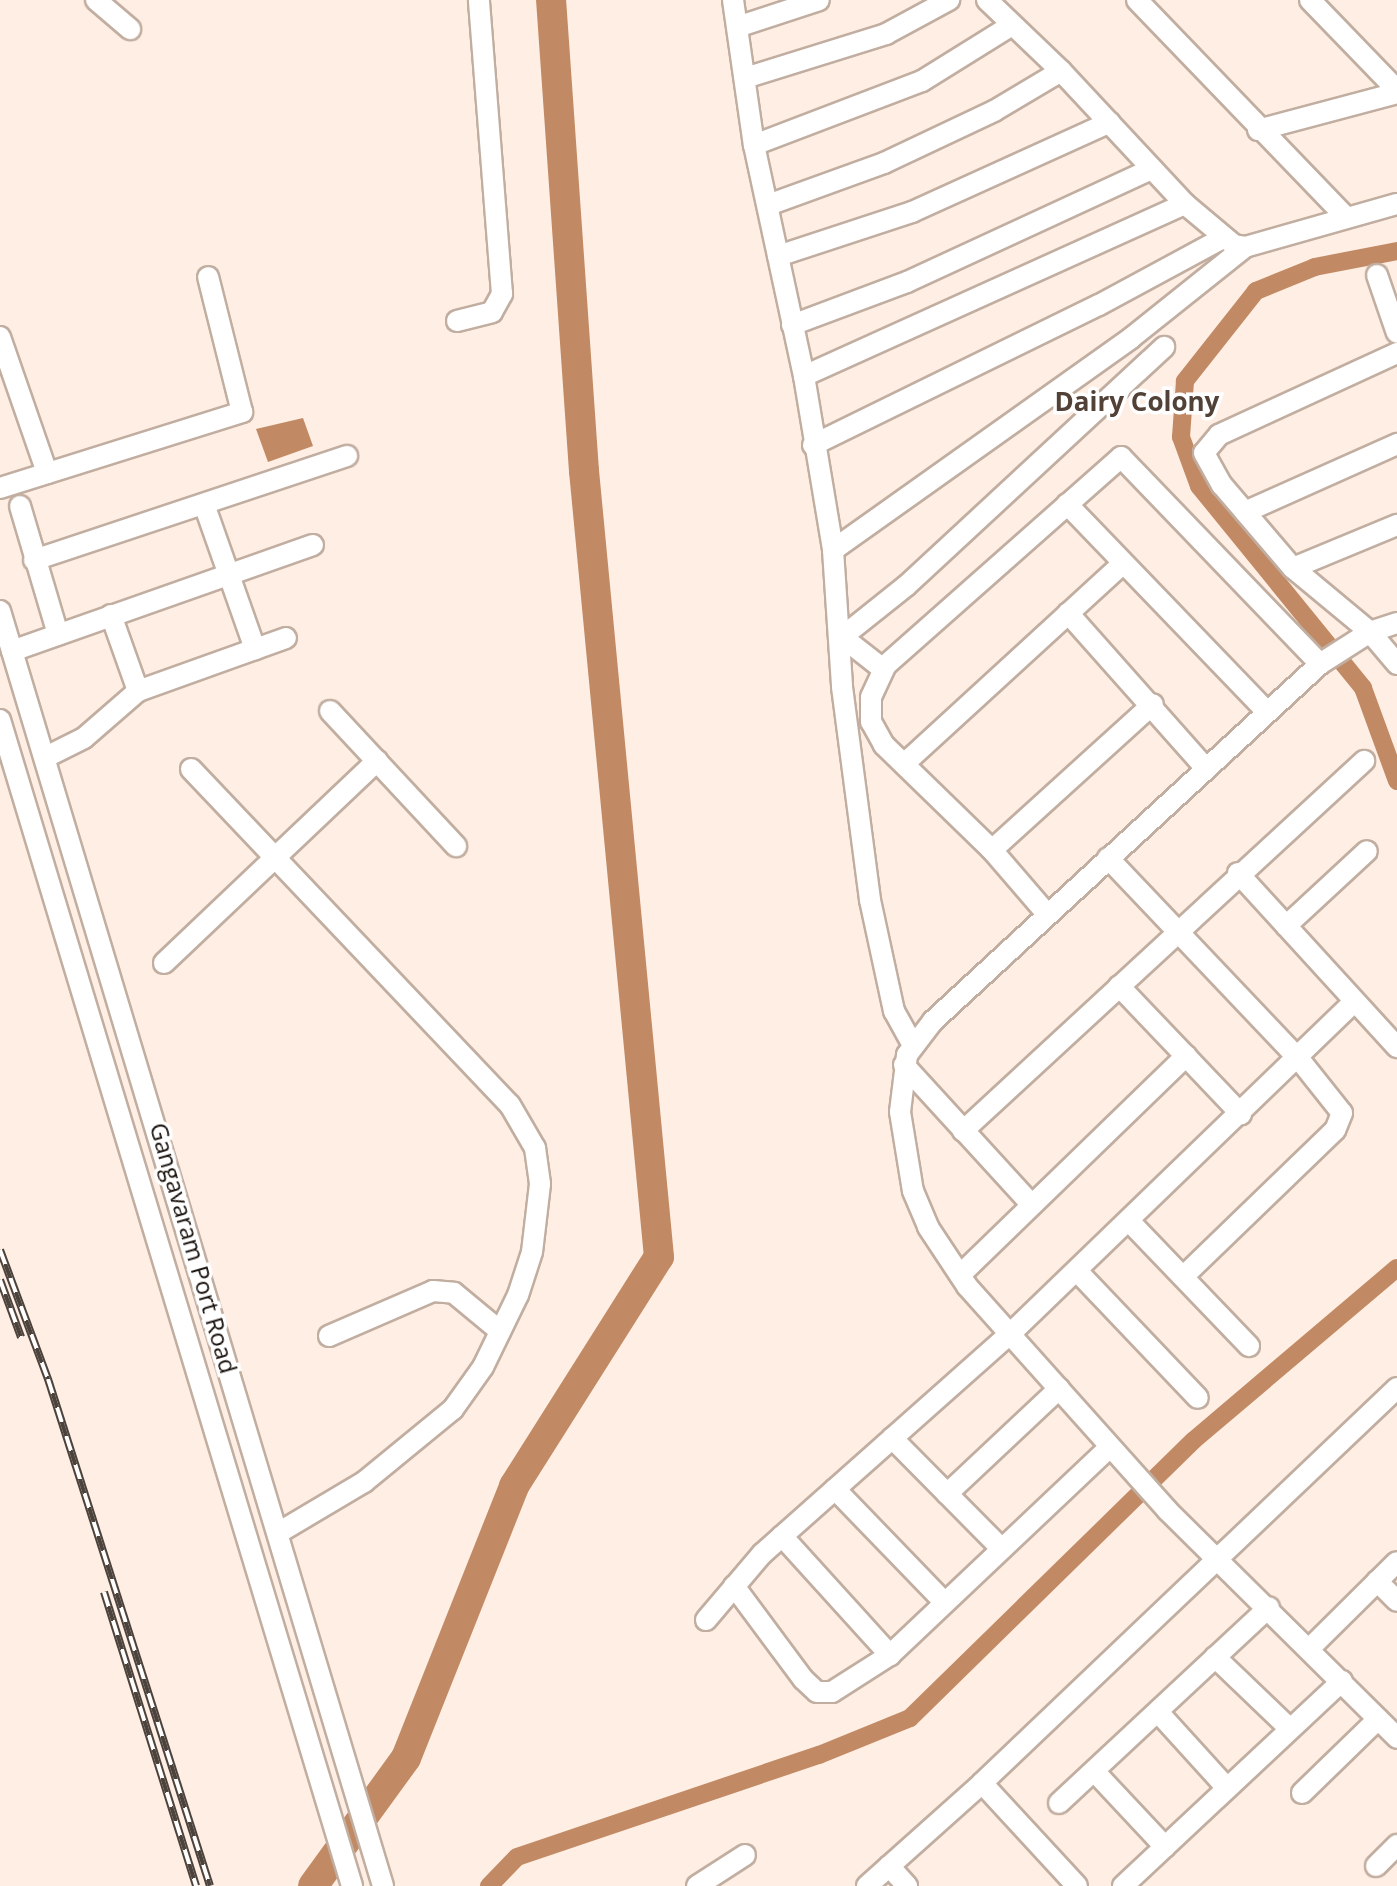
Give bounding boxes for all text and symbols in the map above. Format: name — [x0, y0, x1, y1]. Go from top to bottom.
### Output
district label: Dairy Colony — [1055, 386, 1219, 418]
street label: Gangavaram Port Road — [144, 1119, 244, 1377]

